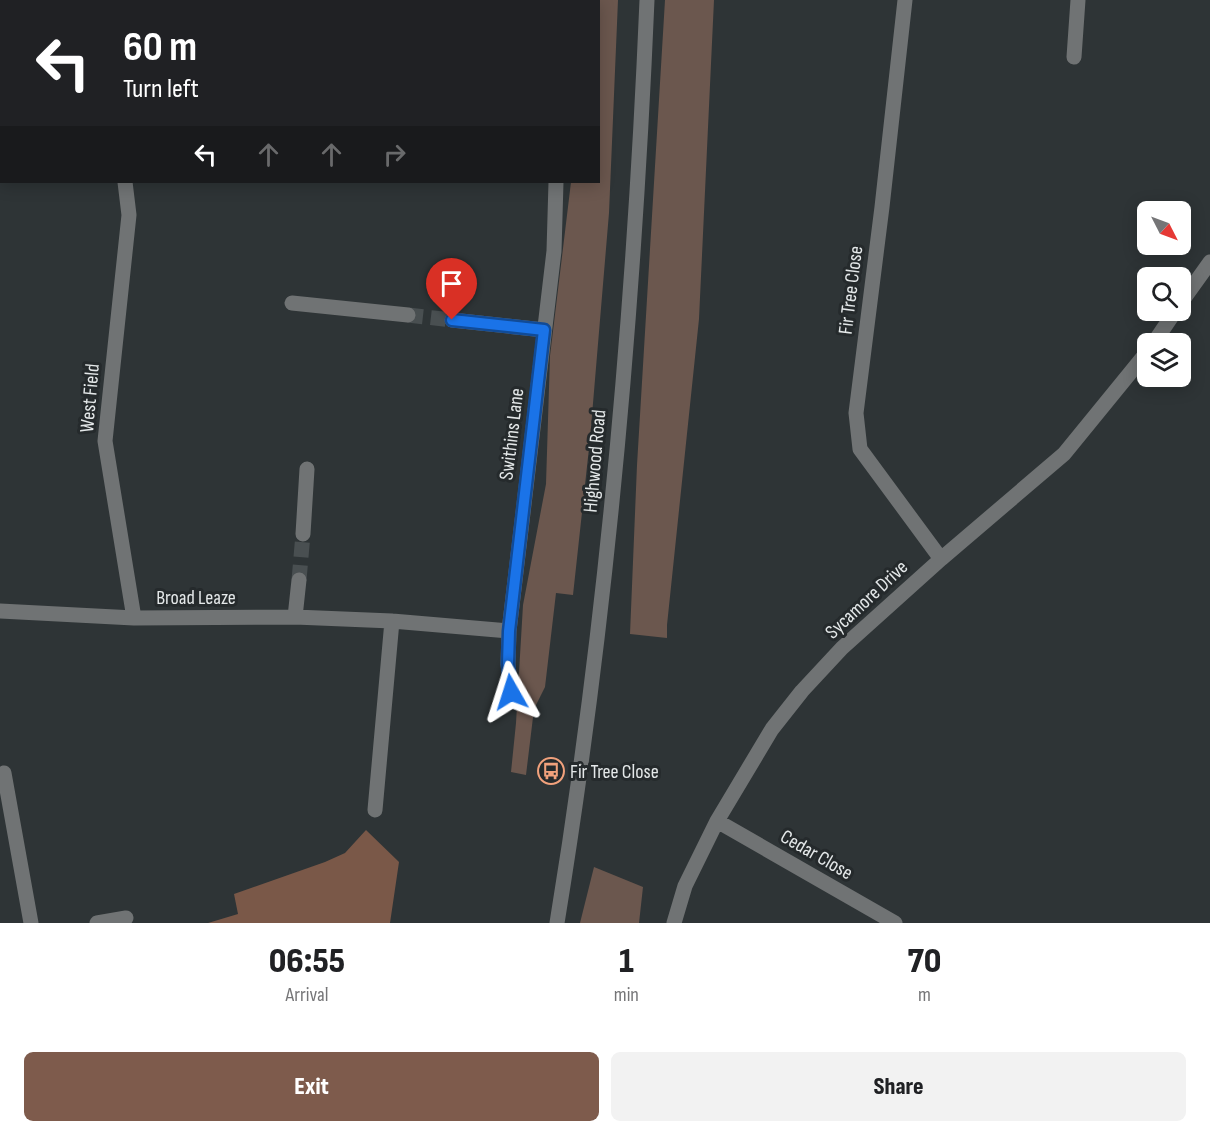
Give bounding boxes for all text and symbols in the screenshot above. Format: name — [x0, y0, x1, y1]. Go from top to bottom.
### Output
text: 60 m — [123, 22, 197, 73]
icon: left — [24, 24, 102, 102]
text: Turn left — [123, 73, 199, 105]
icon: left — [189, 138, 222, 171]
icon: ahead — [252, 138, 285, 171]
icon: ahead — [315, 138, 348, 171]
icon: right — [378, 138, 411, 171]
north arrow — [1137, 201, 1191, 255]
map controls — [1137, 201, 1191, 387]
street label: Fir Tree Close — [834, 245, 868, 336]
pin — [426, 258, 477, 320]
icon: arrive — [435, 267, 468, 300]
button: search — [1137, 267, 1191, 321]
button: layers — [1137, 333, 1191, 387]
street label: West Field — [75, 363, 105, 433]
street label: Swithins Lane — [494, 387, 530, 481]
street label: Highwood Road — [579, 409, 611, 513]
street label: Sycamore Drive — [820, 555, 913, 644]
street label: Broad Leaze — [156, 586, 236, 610]
position arrow — [479, 660, 543, 724]
bus stop icon: Fir Tree Close — [536, 756, 566, 786]
place label: Fir Tree Close — [570, 760, 659, 784]
street label: Cedar Close — [776, 825, 857, 885]
text: 06:55 — [269, 940, 345, 983]
text: 1 — [619, 940, 634, 983]
text: 70 — [908, 940, 941, 983]
text: Arrival — [285, 983, 328, 1007]
text: min — [614, 983, 639, 1007]
text: m — [918, 983, 931, 1007]
button: Exit — [24, 1052, 599, 1121]
button: Share — [611, 1052, 1186, 1121]

